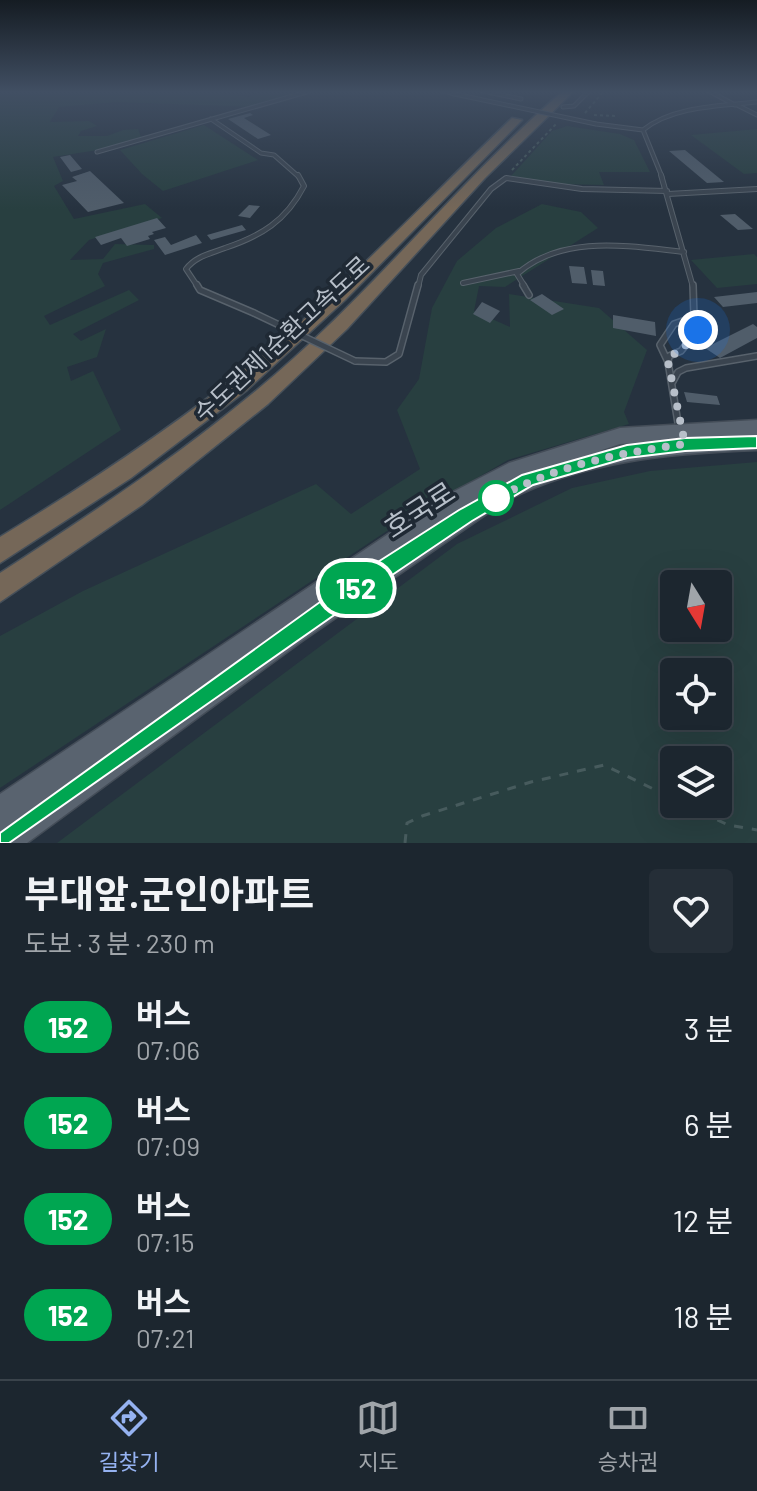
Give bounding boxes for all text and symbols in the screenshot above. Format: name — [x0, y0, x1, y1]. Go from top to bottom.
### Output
street label: 수도권제1순환고속도로 — [187, 249, 375, 427]
your location — [678, 310, 718, 350]
street label: 호국로 — [377, 474, 461, 544]
unlabelled marker — [479, 481, 513, 515]
line badge: 152 — [310, 562, 402, 614]
north arrow — [660, 570, 732, 642]
map controls — [660, 570, 732, 818]
text: 152 — [336, 571, 376, 605]
button: locate — [660, 658, 732, 730]
button: layers — [660, 746, 732, 818]
button: heart — [649, 869, 733, 953]
text: 부대앞.군인아파트 — [24, 870, 314, 916]
text: 도보 · 3 분 · 230 m — [24, 927, 215, 958]
text: 버스 — [136, 995, 191, 1031]
text: 152 — [48, 1010, 88, 1044]
text: 3 분 — [684, 1010, 733, 1046]
text: 07:06 — [136, 1034, 200, 1065]
text: 버스 — [136, 1091, 191, 1127]
text: 152 — [48, 1106, 88, 1140]
text: 6 분 — [684, 1106, 733, 1142]
text: 07:09 — [136, 1130, 200, 1161]
text: 버스 — [136, 1187, 191, 1223]
text: 152 — [48, 1202, 88, 1236]
text: 12 분 — [673, 1202, 733, 1238]
text: 07:15 — [136, 1226, 194, 1257]
text: 버스 — [136, 1283, 191, 1319]
text: 152 — [48, 1298, 88, 1332]
text: 18 분 — [673, 1298, 733, 1334]
text: 07:21 — [136, 1322, 194, 1353]
tab: 길찾기 — [99, 1396, 159, 1476]
tab: 지도 — [356, 1396, 400, 1476]
tab: 승차권 — [598, 1396, 658, 1476]

